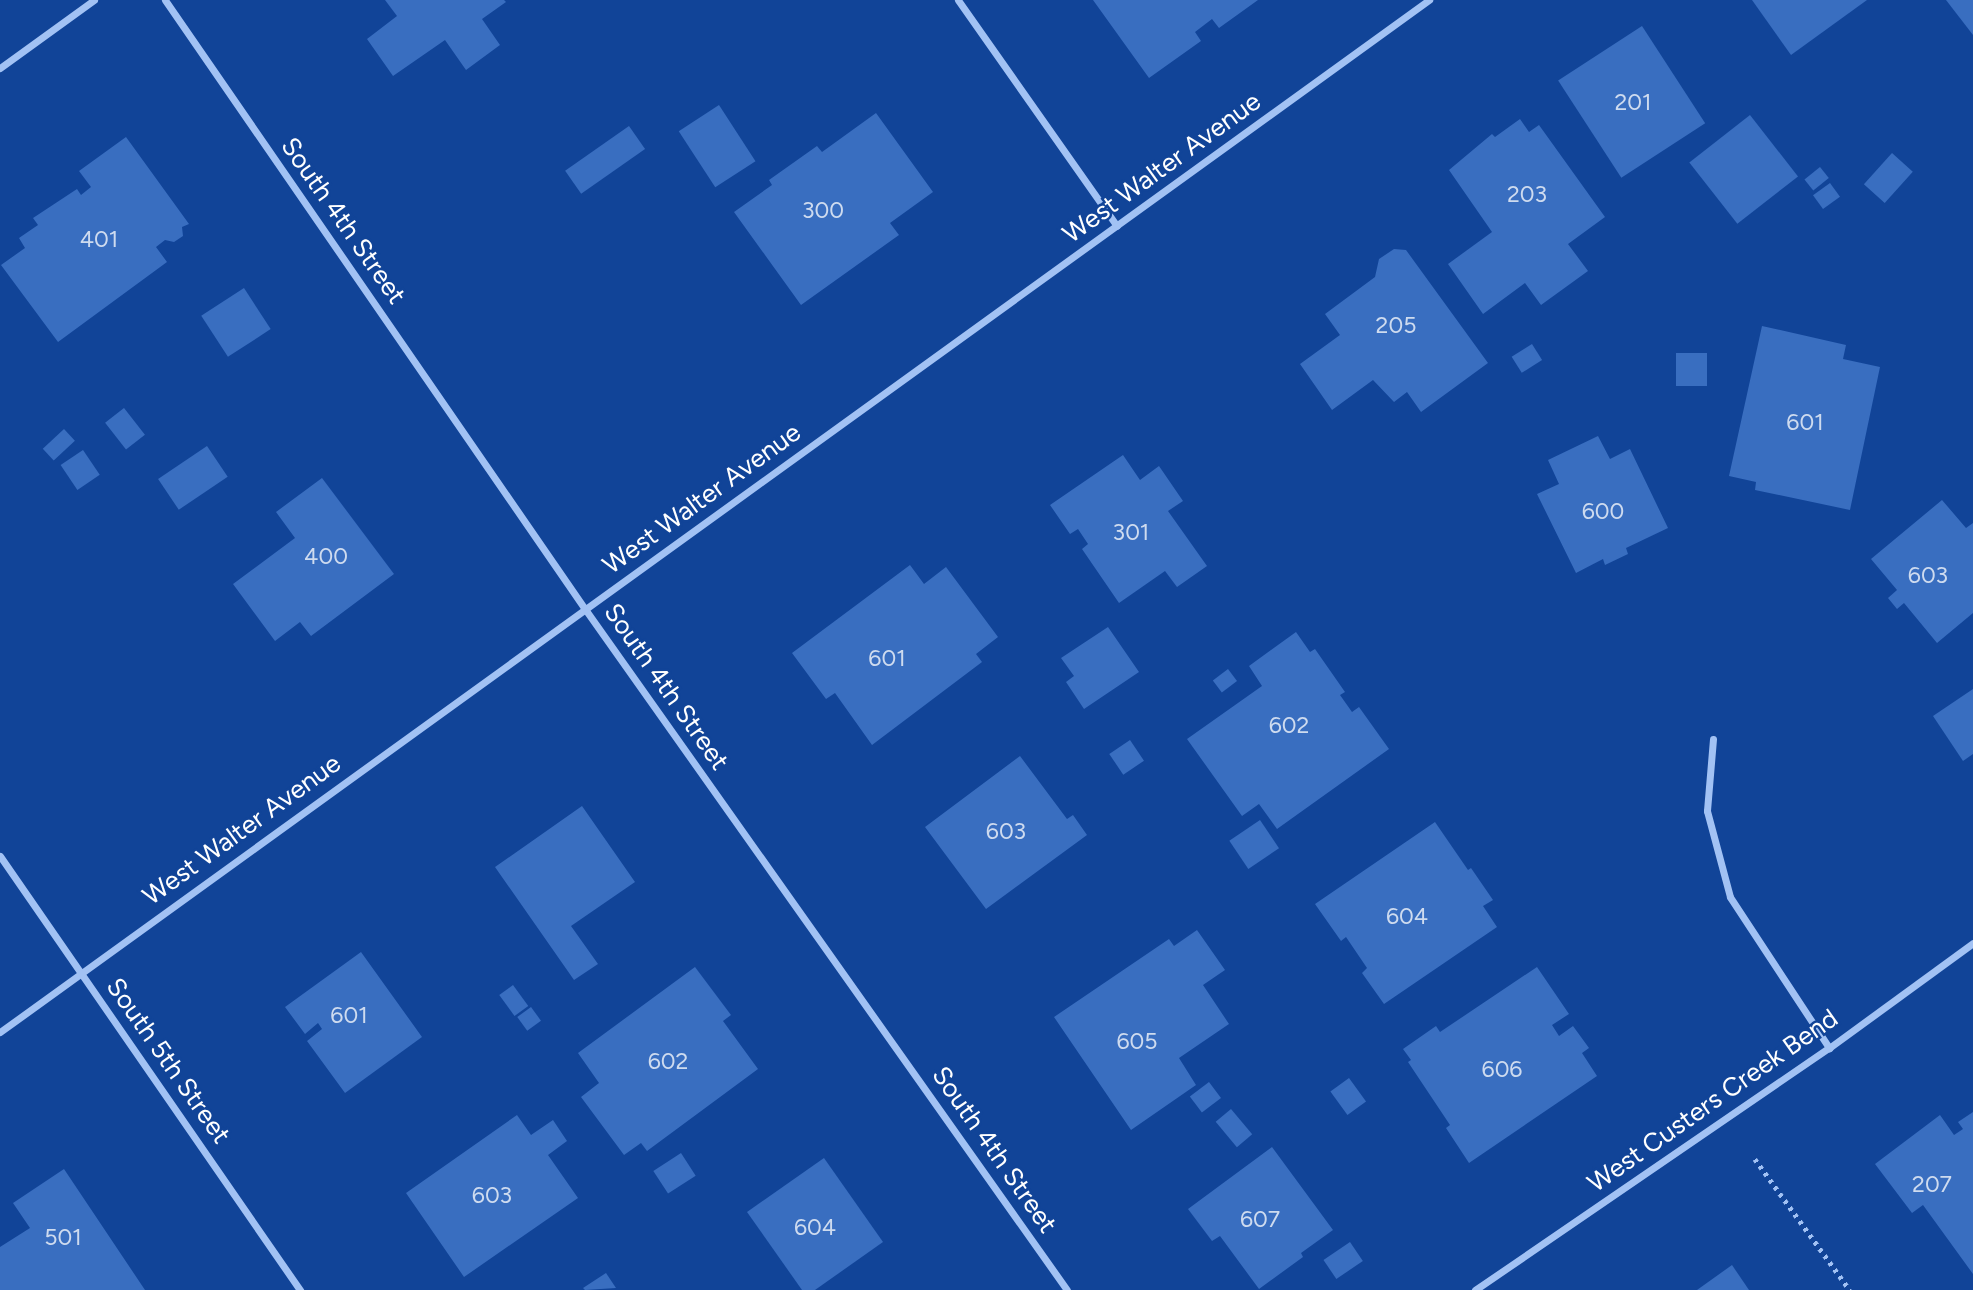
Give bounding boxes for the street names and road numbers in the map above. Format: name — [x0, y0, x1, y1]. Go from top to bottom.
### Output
street label: West Walter Avenue — [1057, 86, 1267, 250]
street label: South 4th Street — [274, 132, 412, 310]
street label: West Walter Avenue — [597, 417, 807, 581]
street label: South 4th Street — [597, 598, 735, 776]
street label: West Walter Avenue — [137, 748, 347, 912]
street label: South 5th Street — [99, 972, 237, 1150]
street label: West Custers Creek Bend — [1582, 1003, 1844, 1199]
street label: South 4th Street — [925, 1061, 1063, 1239]

